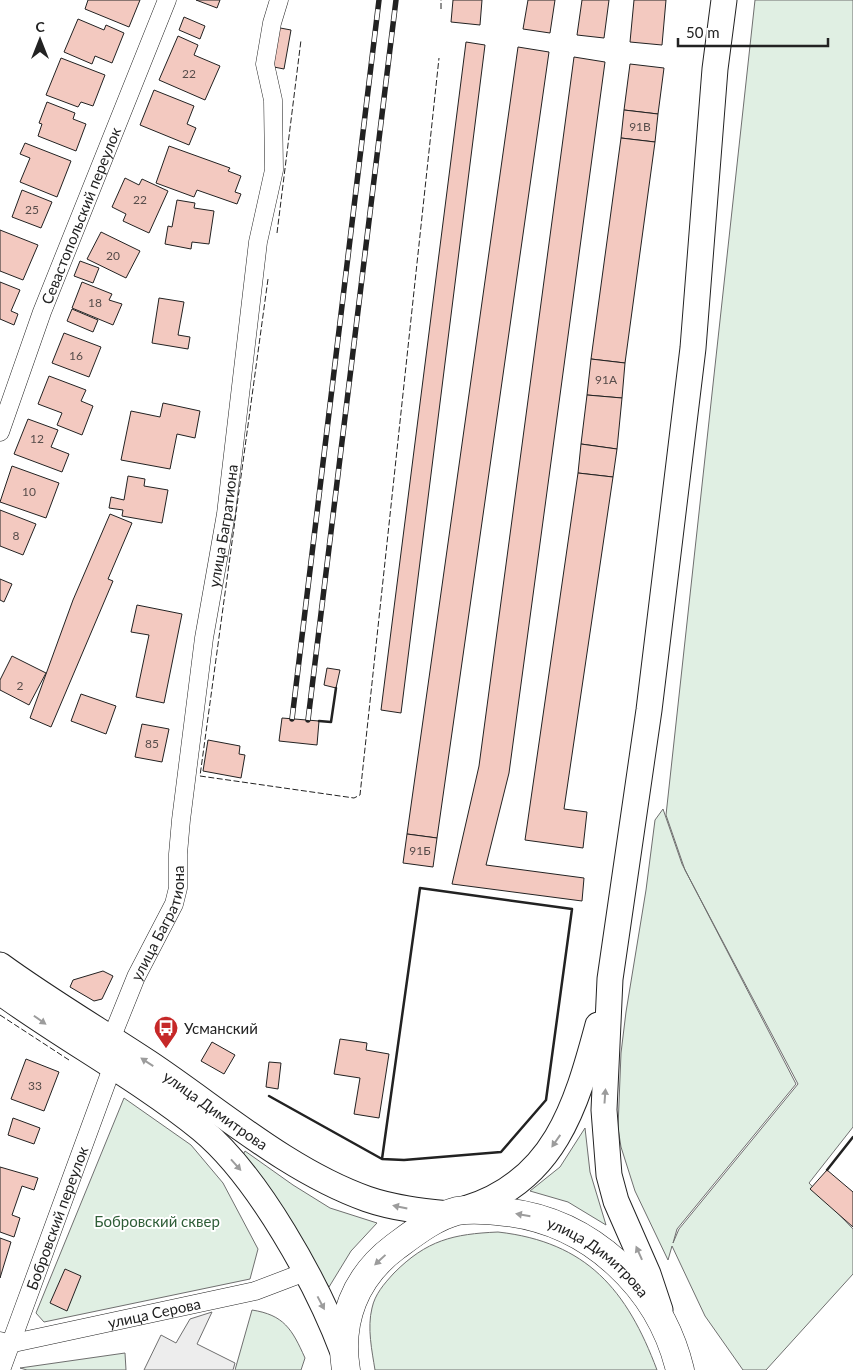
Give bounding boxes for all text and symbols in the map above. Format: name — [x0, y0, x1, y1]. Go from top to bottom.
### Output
north arrow — [15, 15, 65, 65]
scale bar — [678, 15, 828, 47]
text: С — [35, 18, 45, 35]
text: 50 m — [686, 23, 720, 41]
house number: 22 — [182, 66, 196, 81]
house number: 91В — [629, 119, 651, 134]
street label: Севастопольский переулок — [37, 124, 124, 307]
house number: 22 — [133, 192, 147, 207]
house number: 25 — [25, 202, 39, 217]
house number: 20 — [106, 248, 120, 263]
house number: 18 — [88, 295, 102, 310]
house number: 16 — [69, 348, 83, 363]
house number: 91А — [595, 372, 618, 387]
house number: 12 — [30, 431, 44, 446]
street label: улица Багратиона — [204, 463, 241, 589]
house number: 10 — [22, 484, 36, 499]
house number: 8 — [13, 528, 20, 543]
house number: 2 — [17, 678, 24, 693]
house number: 85 — [145, 736, 159, 751]
house number: 91Б — [409, 843, 431, 858]
street label: улица Багратиона — [127, 866, 187, 984]
one-way arrow — [33, 1015, 47, 1025]
bus stop icon: Усманский — [153, 1015, 179, 1049]
place label: Усманский — [184, 1019, 258, 1037]
one-way arrow — [140, 1057, 153, 1067]
street label: улица Димитрова — [160, 1067, 271, 1153]
house number: 33 — [28, 1078, 42, 1093]
one-way arrow — [601, 1088, 609, 1104]
one-way arrow — [551, 1134, 561, 1148]
street label: Бобровский переулок — [22, 1143, 92, 1292]
one-way arrow — [230, 1158, 242, 1170]
one-way arrow — [392, 1203, 408, 1211]
one-way arrow — [514, 1210, 530, 1218]
park label: Бобровский сквер — [94, 1212, 220, 1230]
street label: улица Димитрова — [545, 1213, 653, 1301]
one-way arrow — [634, 1246, 642, 1260]
one-way arrow — [374, 1254, 386, 1266]
street label: улица Серова — [106, 1294, 202, 1331]
one-way arrow — [317, 1296, 326, 1309]

